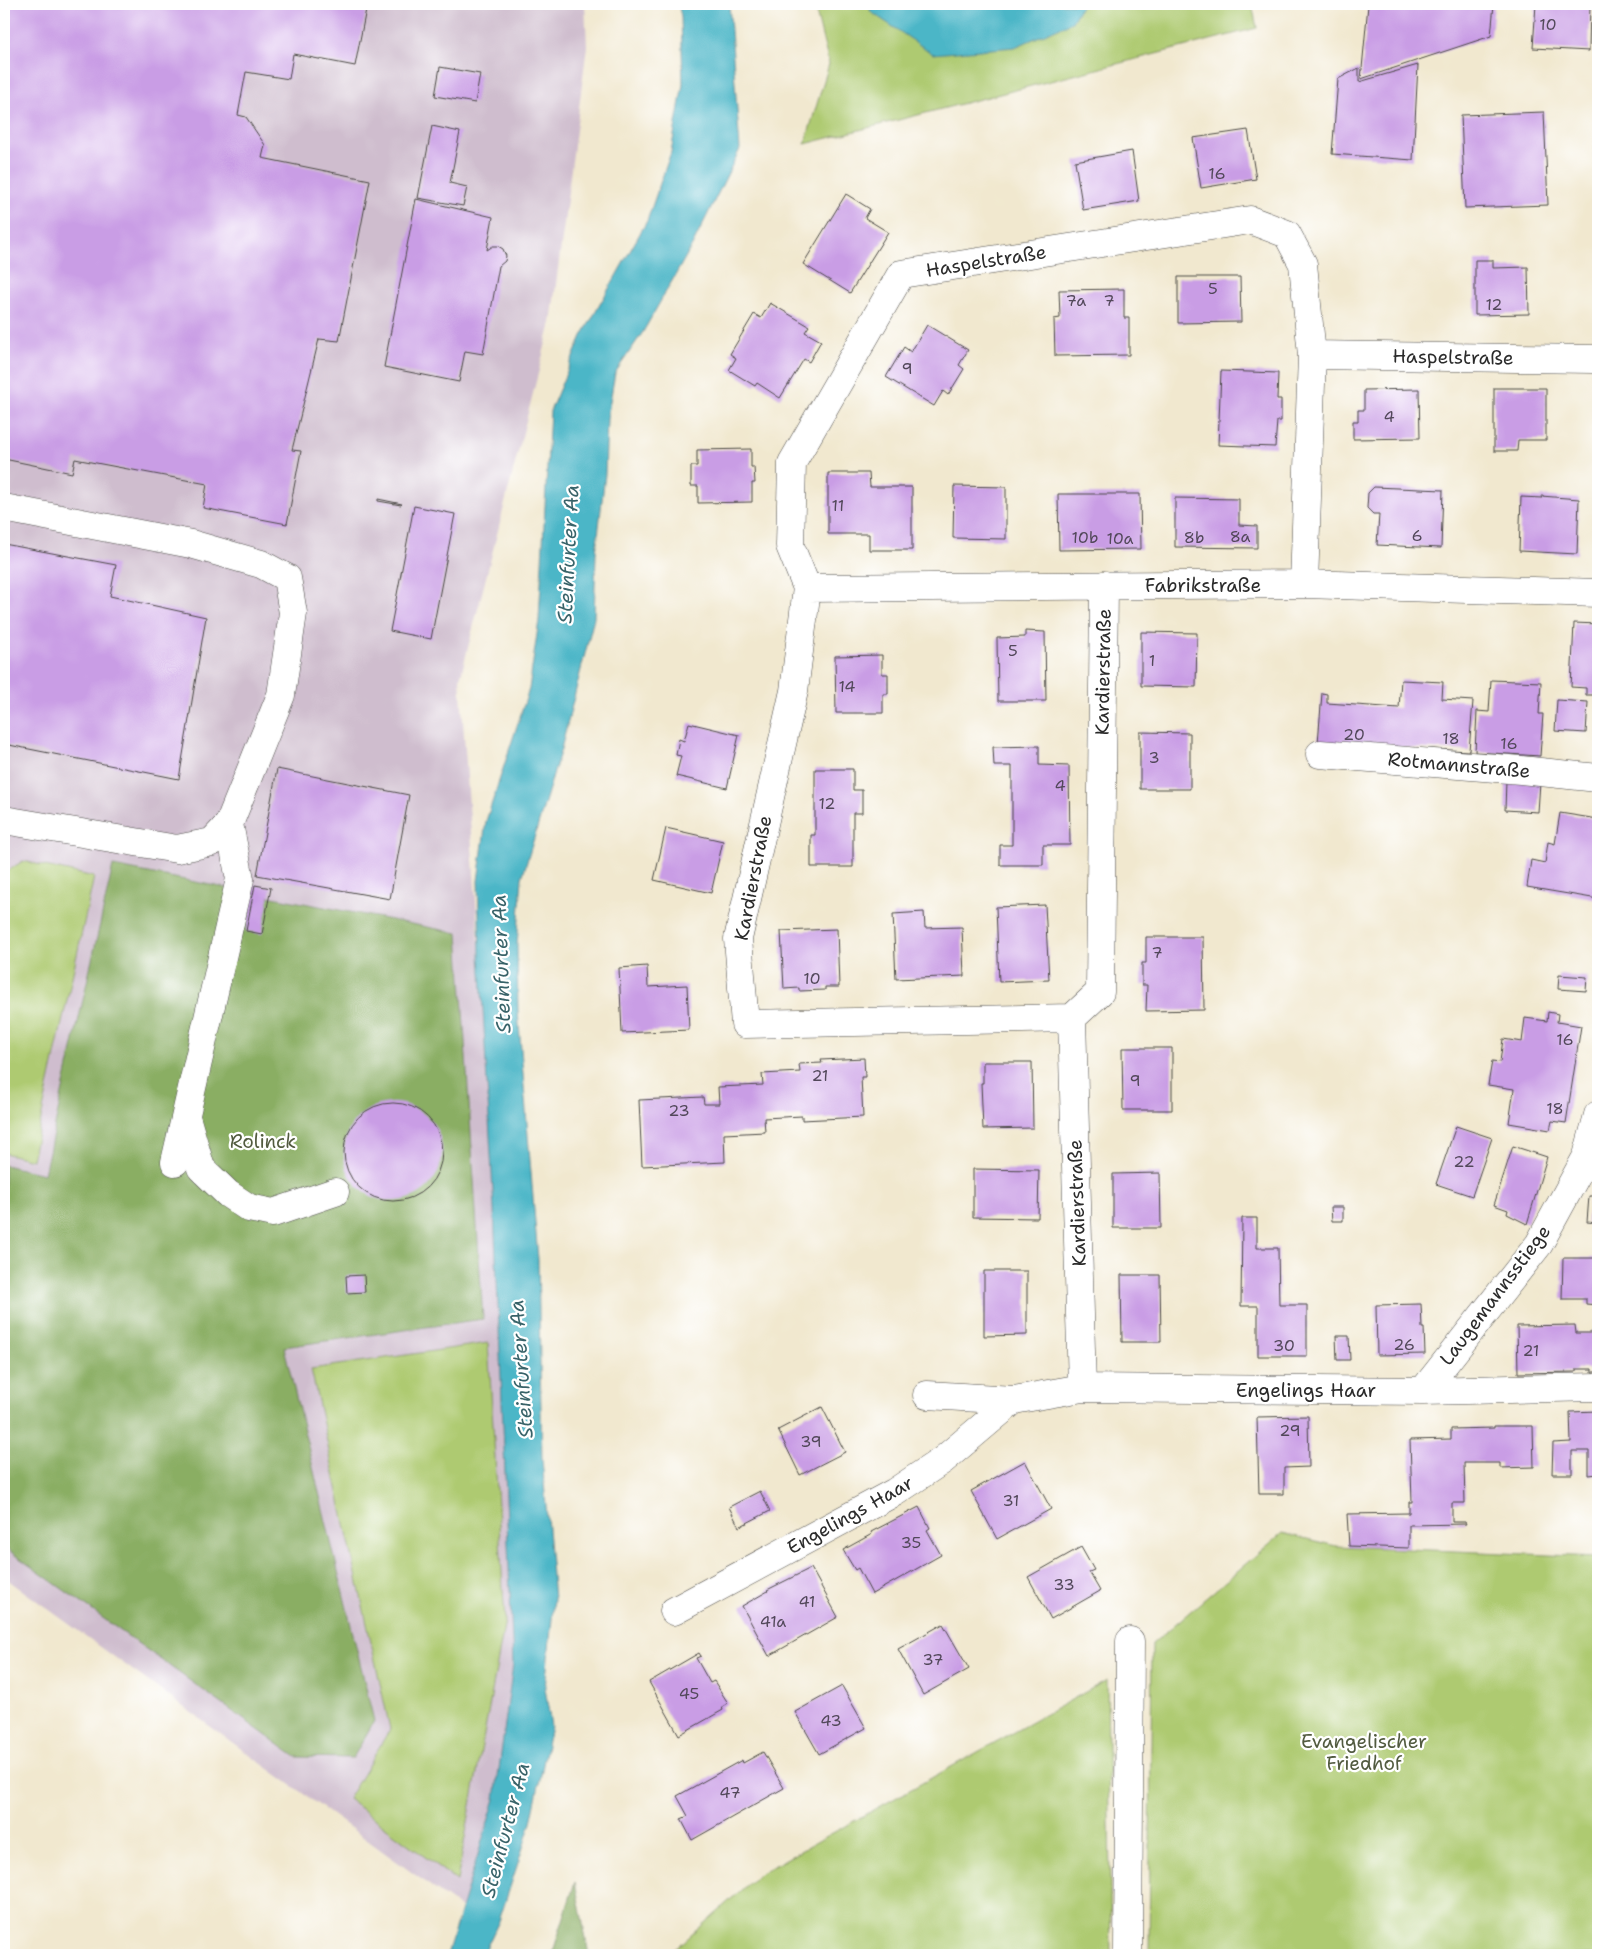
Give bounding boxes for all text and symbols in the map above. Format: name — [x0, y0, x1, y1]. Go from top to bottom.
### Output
house number: 10 — [1539, 14, 1557, 35]
house number: 16 — [1208, 163, 1226, 184]
street label: Haspelstraße — [924, 239, 1048, 283]
house number: 5 — [1208, 278, 1218, 299]
house number: 7a — [1066, 290, 1086, 311]
house number: 7 — [1103, 290, 1115, 311]
house number: 12 — [1485, 294, 1503, 315]
street label: Haspelstraße — [1392, 343, 1514, 371]
house number: 9 — [901, 358, 913, 379]
house number: 4 — [1383, 406, 1395, 427]
water label: Steinfurter Aa — [551, 484, 585, 624]
house number: 11 — [832, 495, 844, 516]
house number: 6 — [1411, 525, 1423, 546]
house number: 8a — [1230, 526, 1250, 547]
house number: 10b — [1072, 527, 1098, 548]
house number: 8b — [1184, 527, 1204, 548]
house number: 10a — [1107, 528, 1134, 549]
street label: Fabrikstraße — [1145, 573, 1261, 598]
street label: Kardierstraße — [1089, 608, 1117, 736]
house number: 5 — [1008, 640, 1018, 661]
house number: 1 — [1149, 650, 1155, 671]
house number: 14 — [838, 676, 856, 697]
house number: 20 — [1343, 724, 1365, 745]
house number: 18 — [1442, 728, 1460, 749]
house number: 16 — [1500, 733, 1518, 754]
street label: Rotmannstraße — [1387, 746, 1531, 784]
house number: 3 — [1148, 747, 1160, 768]
house number: 4 — [1054, 775, 1066, 796]
house number: 12 — [818, 793, 836, 814]
street label: Kardierstraße — [729, 813, 777, 943]
water label: Steinfurter Aa — [486, 894, 516, 1034]
house number: 7 — [1151, 942, 1163, 963]
house number: 10 — [803, 968, 821, 989]
house number: 16 — [1556, 1029, 1574, 1050]
house number: 21 — [811, 1065, 829, 1086]
house number: 9 — [1129, 1070, 1141, 1091]
house number: 18 — [1546, 1098, 1564, 1119]
house number: 23 — [668, 1100, 690, 1121]
park label: Rolinck — [230, 1129, 296, 1154]
street label: Kardierstraße — [1062, 1139, 1092, 1267]
house number: 22 — [1453, 1151, 1475, 1172]
street label: Laugemannsstiege — [1434, 1220, 1556, 1370]
water label: Steinfurter Aa — [503, 1299, 539, 1439]
house number: 26 — [1393, 1334, 1415, 1355]
house number: 30 — [1273, 1335, 1295, 1356]
house number: 21 — [1522, 1340, 1540, 1361]
street label: Engelings Haar — [1236, 1378, 1376, 1403]
house number: 29 — [1279, 1420, 1301, 1441]
house number: 39 — [800, 1431, 822, 1452]
street label: Engelings Haar — [782, 1470, 918, 1560]
house number: 31 — [1002, 1490, 1020, 1511]
house number: 35 — [901, 1532, 921, 1553]
house number: 33 — [1053, 1574, 1075, 1595]
house number: 41 — [798, 1591, 816, 1612]
house number: 41a — [760, 1611, 786, 1632]
house number: 37 — [922, 1649, 944, 1670]
house number: 45 — [679, 1683, 699, 1704]
house number: 43 — [820, 1710, 842, 1731]
park label: Evangelischer Friedhof — [1301, 1729, 1427, 1776]
water label: Steinfurter Aa — [474, 1760, 536, 1900]
house number: 47 — [719, 1782, 741, 1803]

